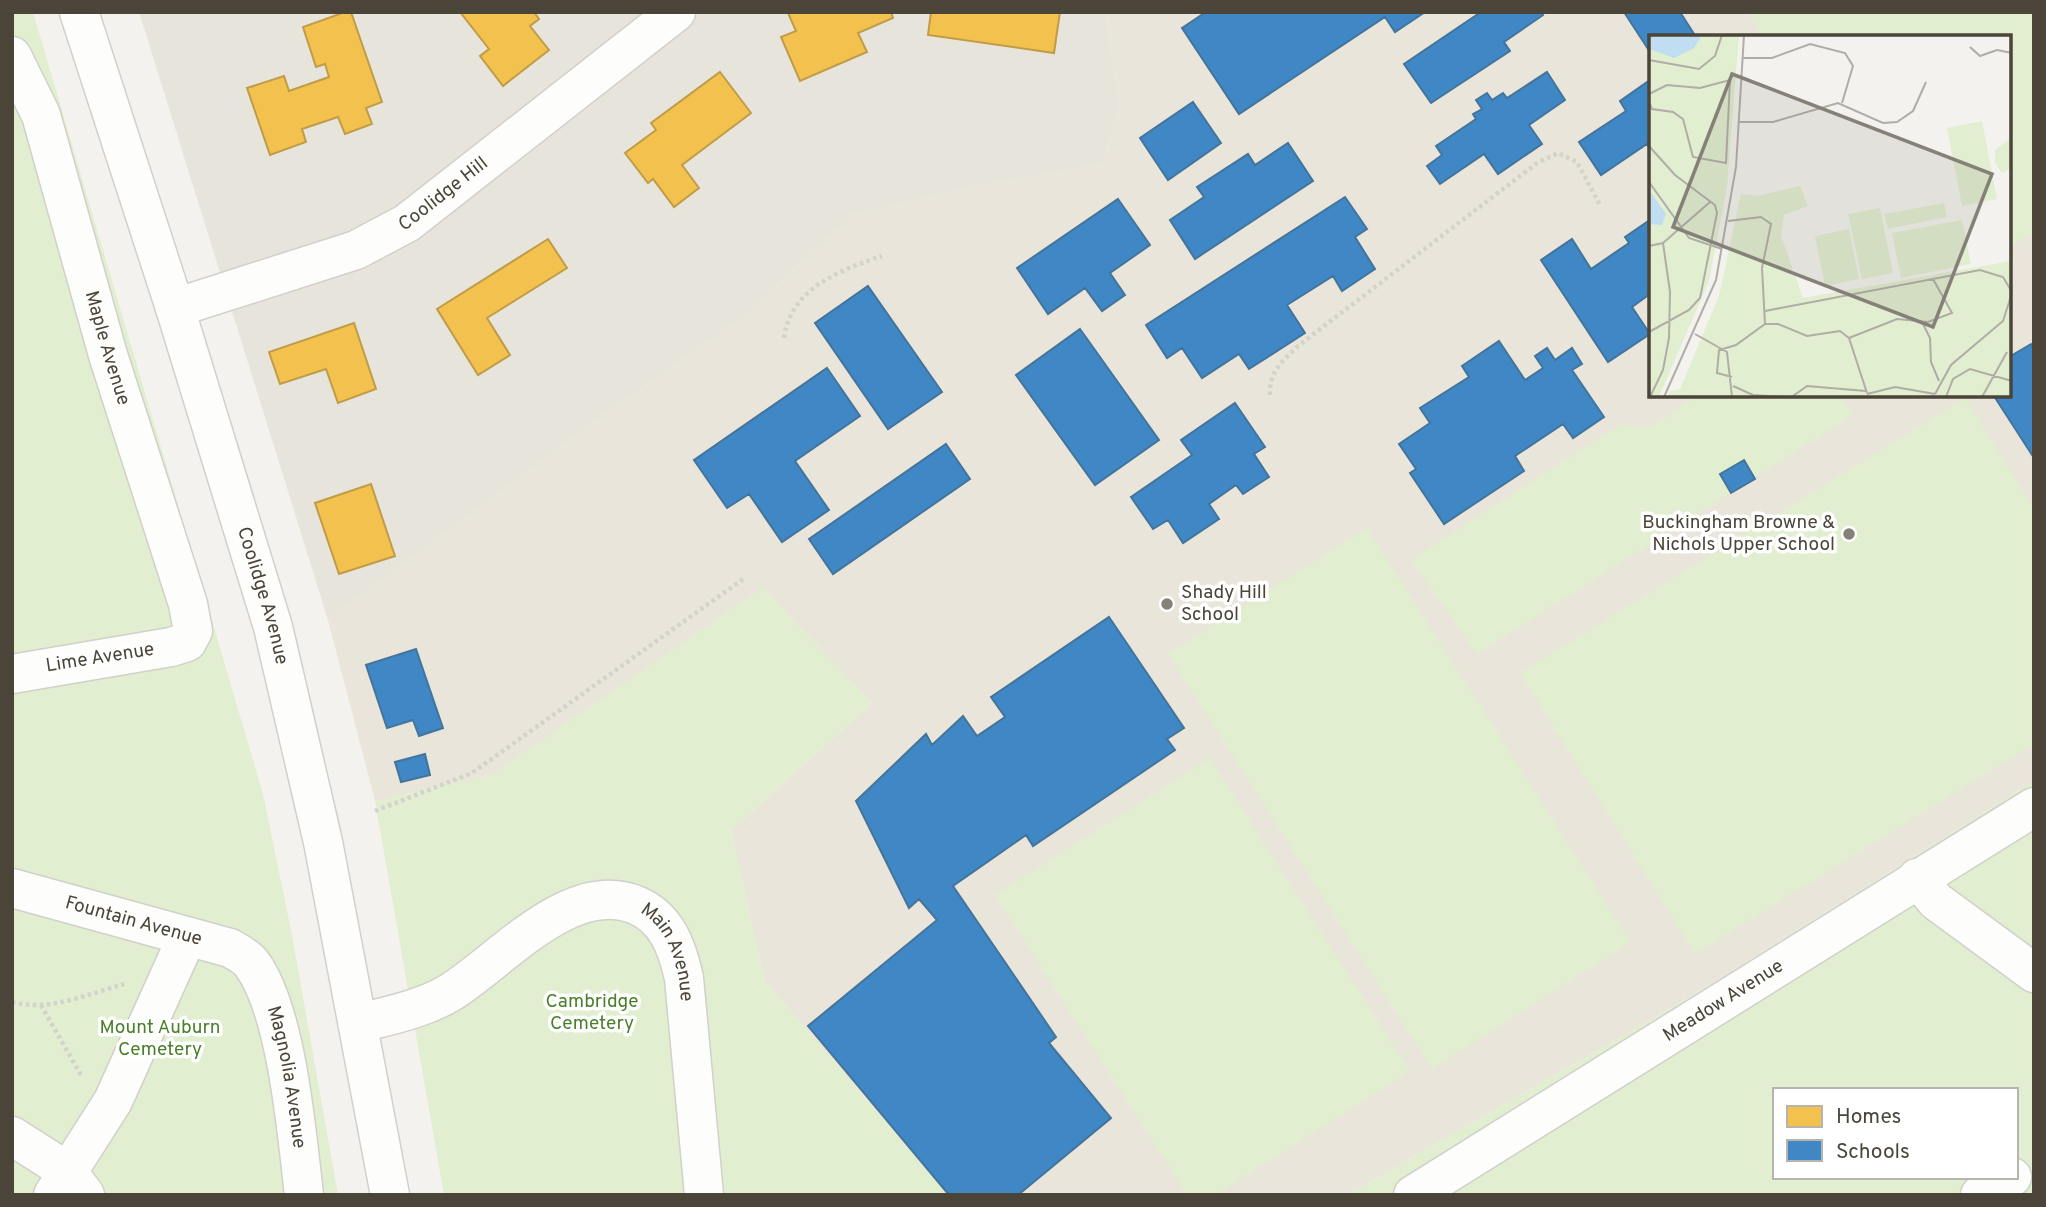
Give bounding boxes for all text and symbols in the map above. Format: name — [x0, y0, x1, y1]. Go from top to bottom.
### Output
inset map — [1649, 35, 2011, 397]
street label: Coolidge Hill — [395, 152, 493, 237]
street label: Maple Avenue — [79, 288, 135, 408]
place label: Buckingham Browne & Nichols Upper School — [1642, 511, 1835, 557]
street label: Coolidge Avenue — [231, 524, 293, 667]
marker: Buckingham Browne & Nichols Upper School — [1841, 526, 1857, 542]
place label: Shady Hill School — [1181, 581, 1267, 627]
marker: Shady Hill School — [1159, 596, 1175, 612]
street label: Lime Avenue — [44, 638, 156, 678]
street label: Fountain Avenue — [62, 891, 205, 952]
street label: Main Avenue — [636, 898, 698, 1003]
street label: Meadow Avenue — [1659, 954, 1788, 1048]
park label: Cambridge Cemetery — [546, 990, 638, 1036]
street label: Magnolia Avenue — [261, 1003, 311, 1150]
park label: Mount Auburn Cemetery — [99, 1016, 221, 1062]
legend — [1773, 1088, 2018, 1179]
text: Homes — [1836, 1104, 1901, 1131]
text: Schools — [1836, 1139, 1910, 1166]

